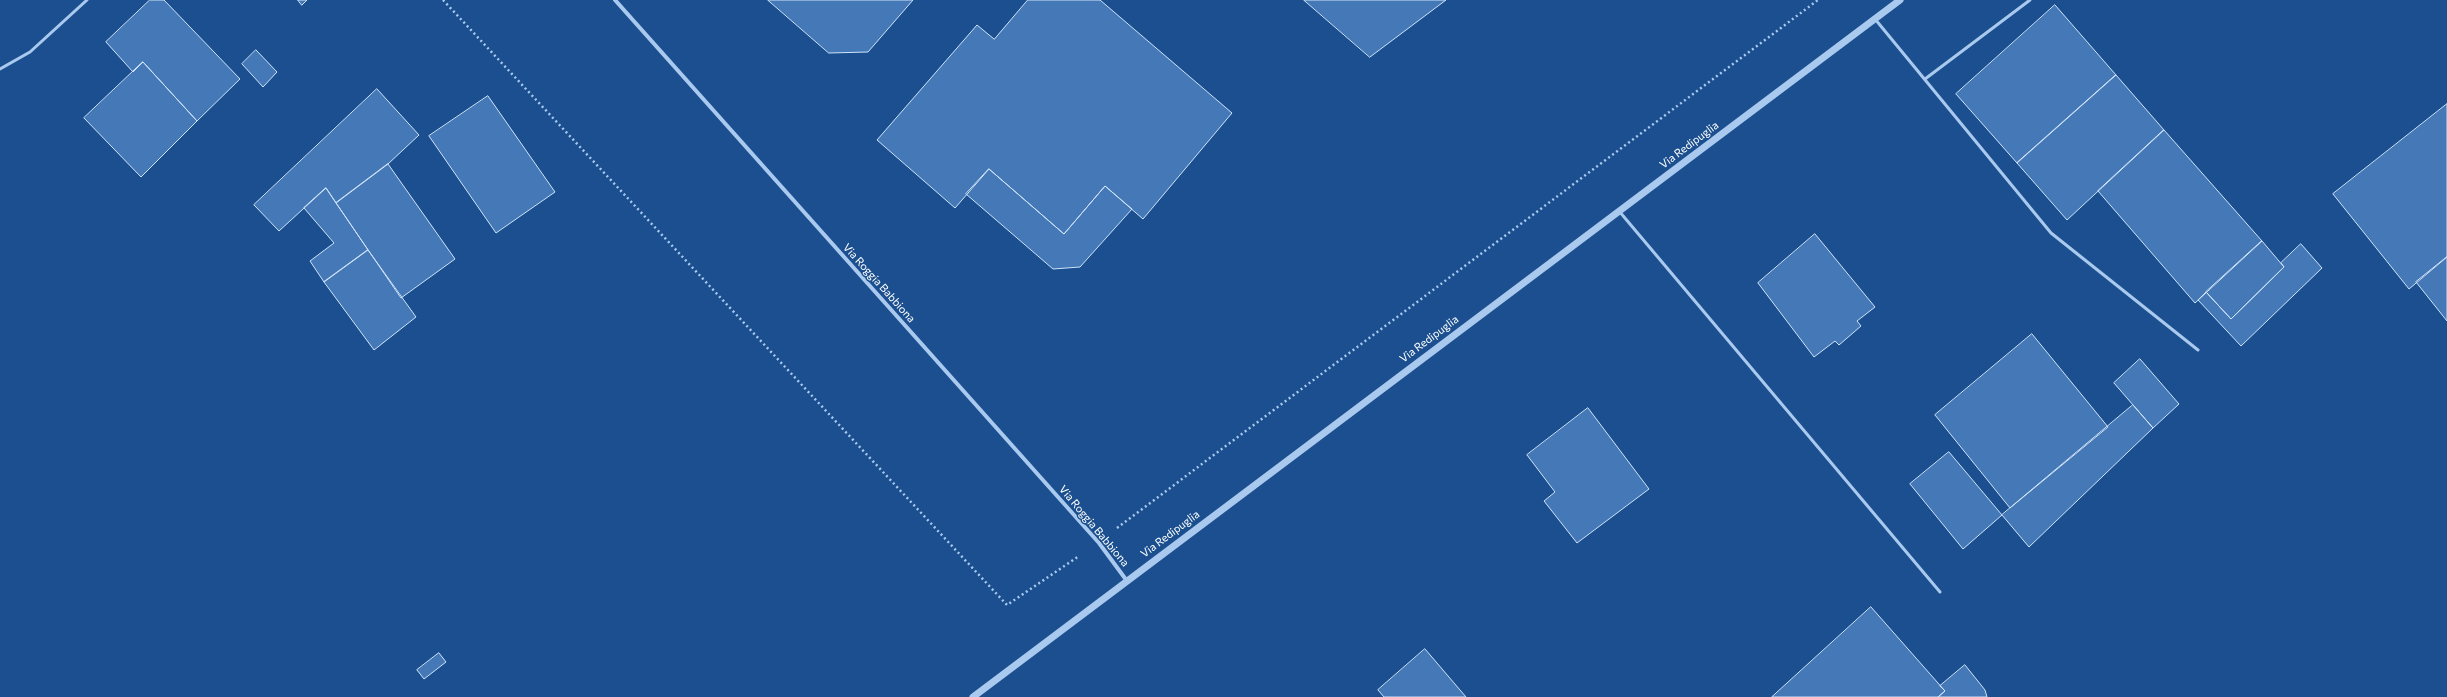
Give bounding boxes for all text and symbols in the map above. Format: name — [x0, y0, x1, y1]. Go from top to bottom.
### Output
street label: Via Redipuglia — [1657, 119, 1721, 171]
street label: Via Roggia Babbiona — [840, 241, 918, 325]
street label: Via Redipuglia — [1397, 313, 1461, 365]
street label: Via Roggia Babbiona — [1056, 483, 1132, 569]
street label: Via Redipuglia — [1138, 508, 1202, 560]

